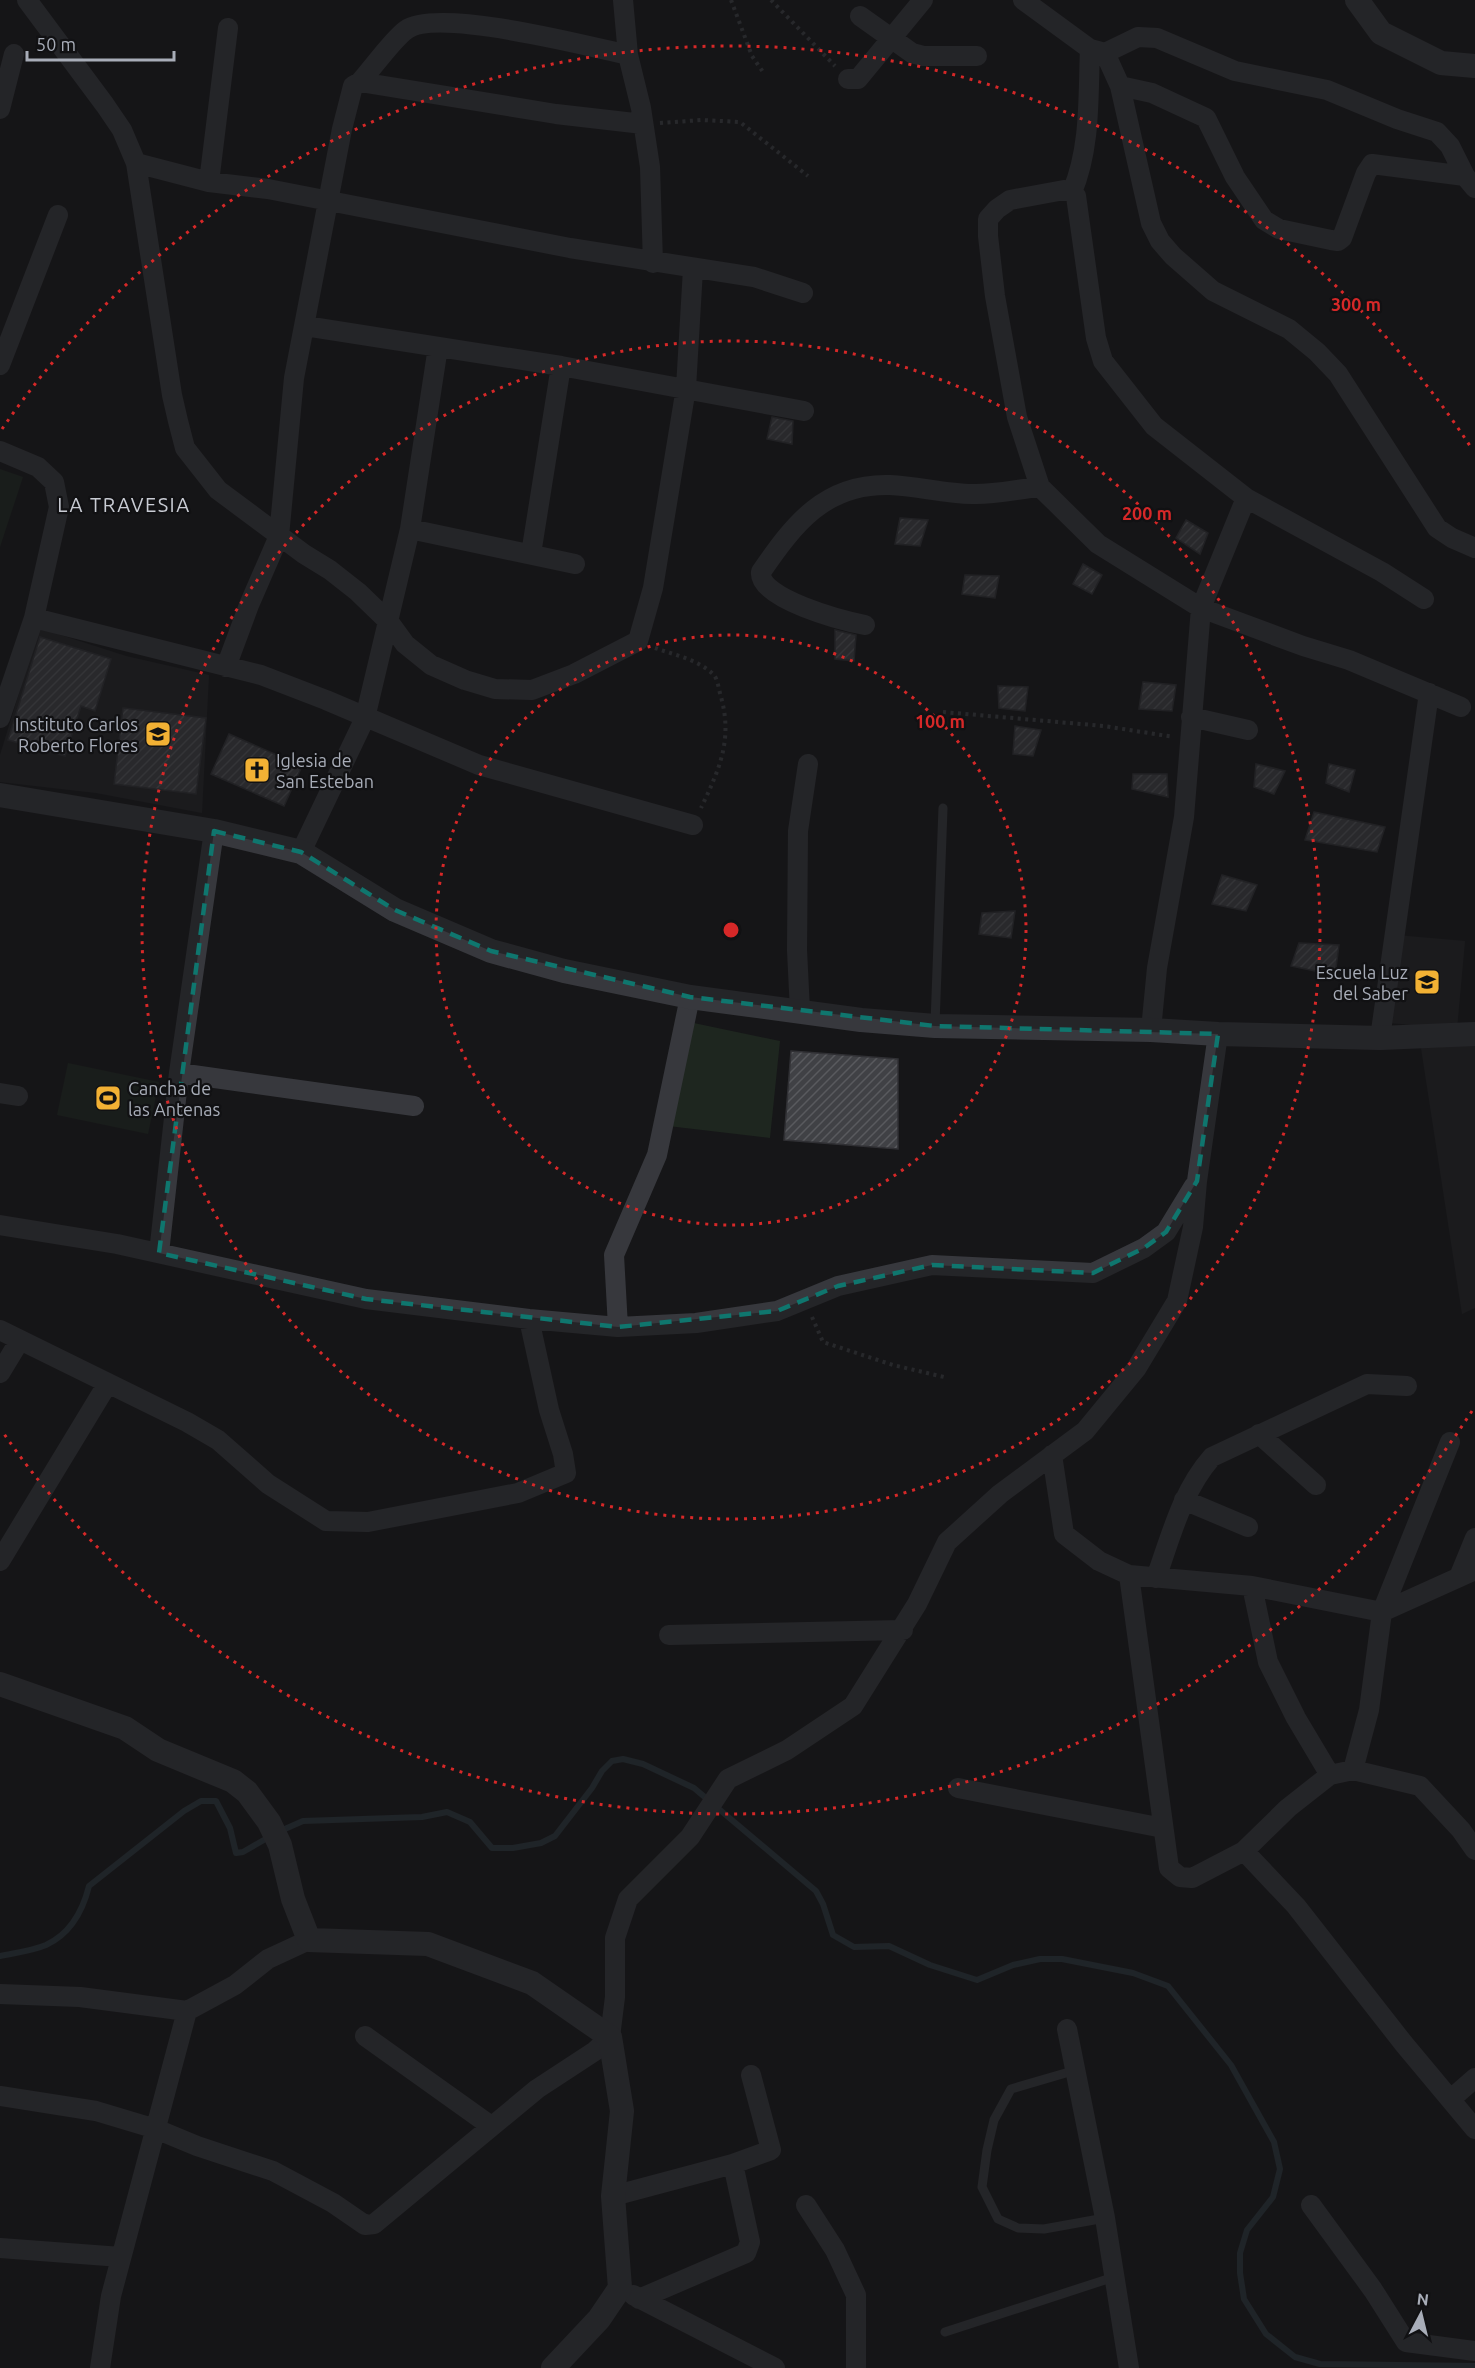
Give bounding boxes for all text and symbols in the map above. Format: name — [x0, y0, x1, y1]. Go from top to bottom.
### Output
scale bar — [27, 24, 174, 62]
text: 50 m — [36, 34, 76, 54]
text: 300 m — [1331, 294, 1381, 314]
district label: LA TRAVESIA — [57, 493, 191, 516]
text: 200 m — [1122, 503, 1172, 523]
text: 100 m — [915, 711, 965, 731]
place label: Instituto Carlos Roberto Flores — [15, 714, 138, 755]
school or university icon: Instituto Carlos Roberto Flores — [143, 719, 173, 749]
place label: Iglesia de San Esteban — [276, 750, 374, 791]
church icon: Iglesia de San Esteban — [242, 755, 272, 785]
centre of rings — [721, 920, 741, 940]
place label: Escuela Luz del Saber — [1316, 962, 1408, 1003]
school or university icon: Escuela Luz del Saber — [1412, 967, 1442, 997]
place label: Cancha de las Antenas — [128, 1078, 220, 1119]
sports icon: Cancha de las Antenas — [93, 1083, 123, 1113]
north arrow — [1391, 2284, 1451, 2344]
text: N — [1416, 2289, 1430, 2309]

